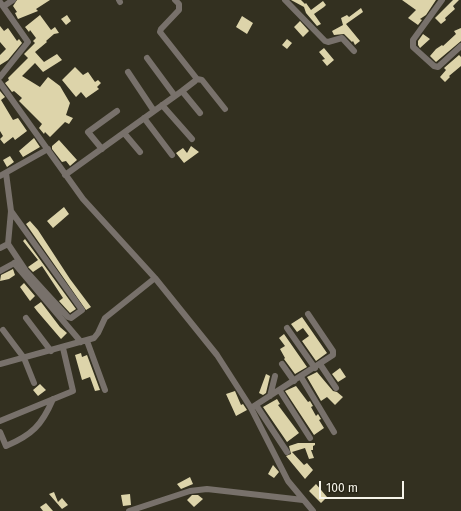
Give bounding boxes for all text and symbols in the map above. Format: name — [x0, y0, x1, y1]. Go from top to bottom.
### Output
scale bar — [321, 473, 406, 499]
text: 100 m — [326, 481, 358, 495]

